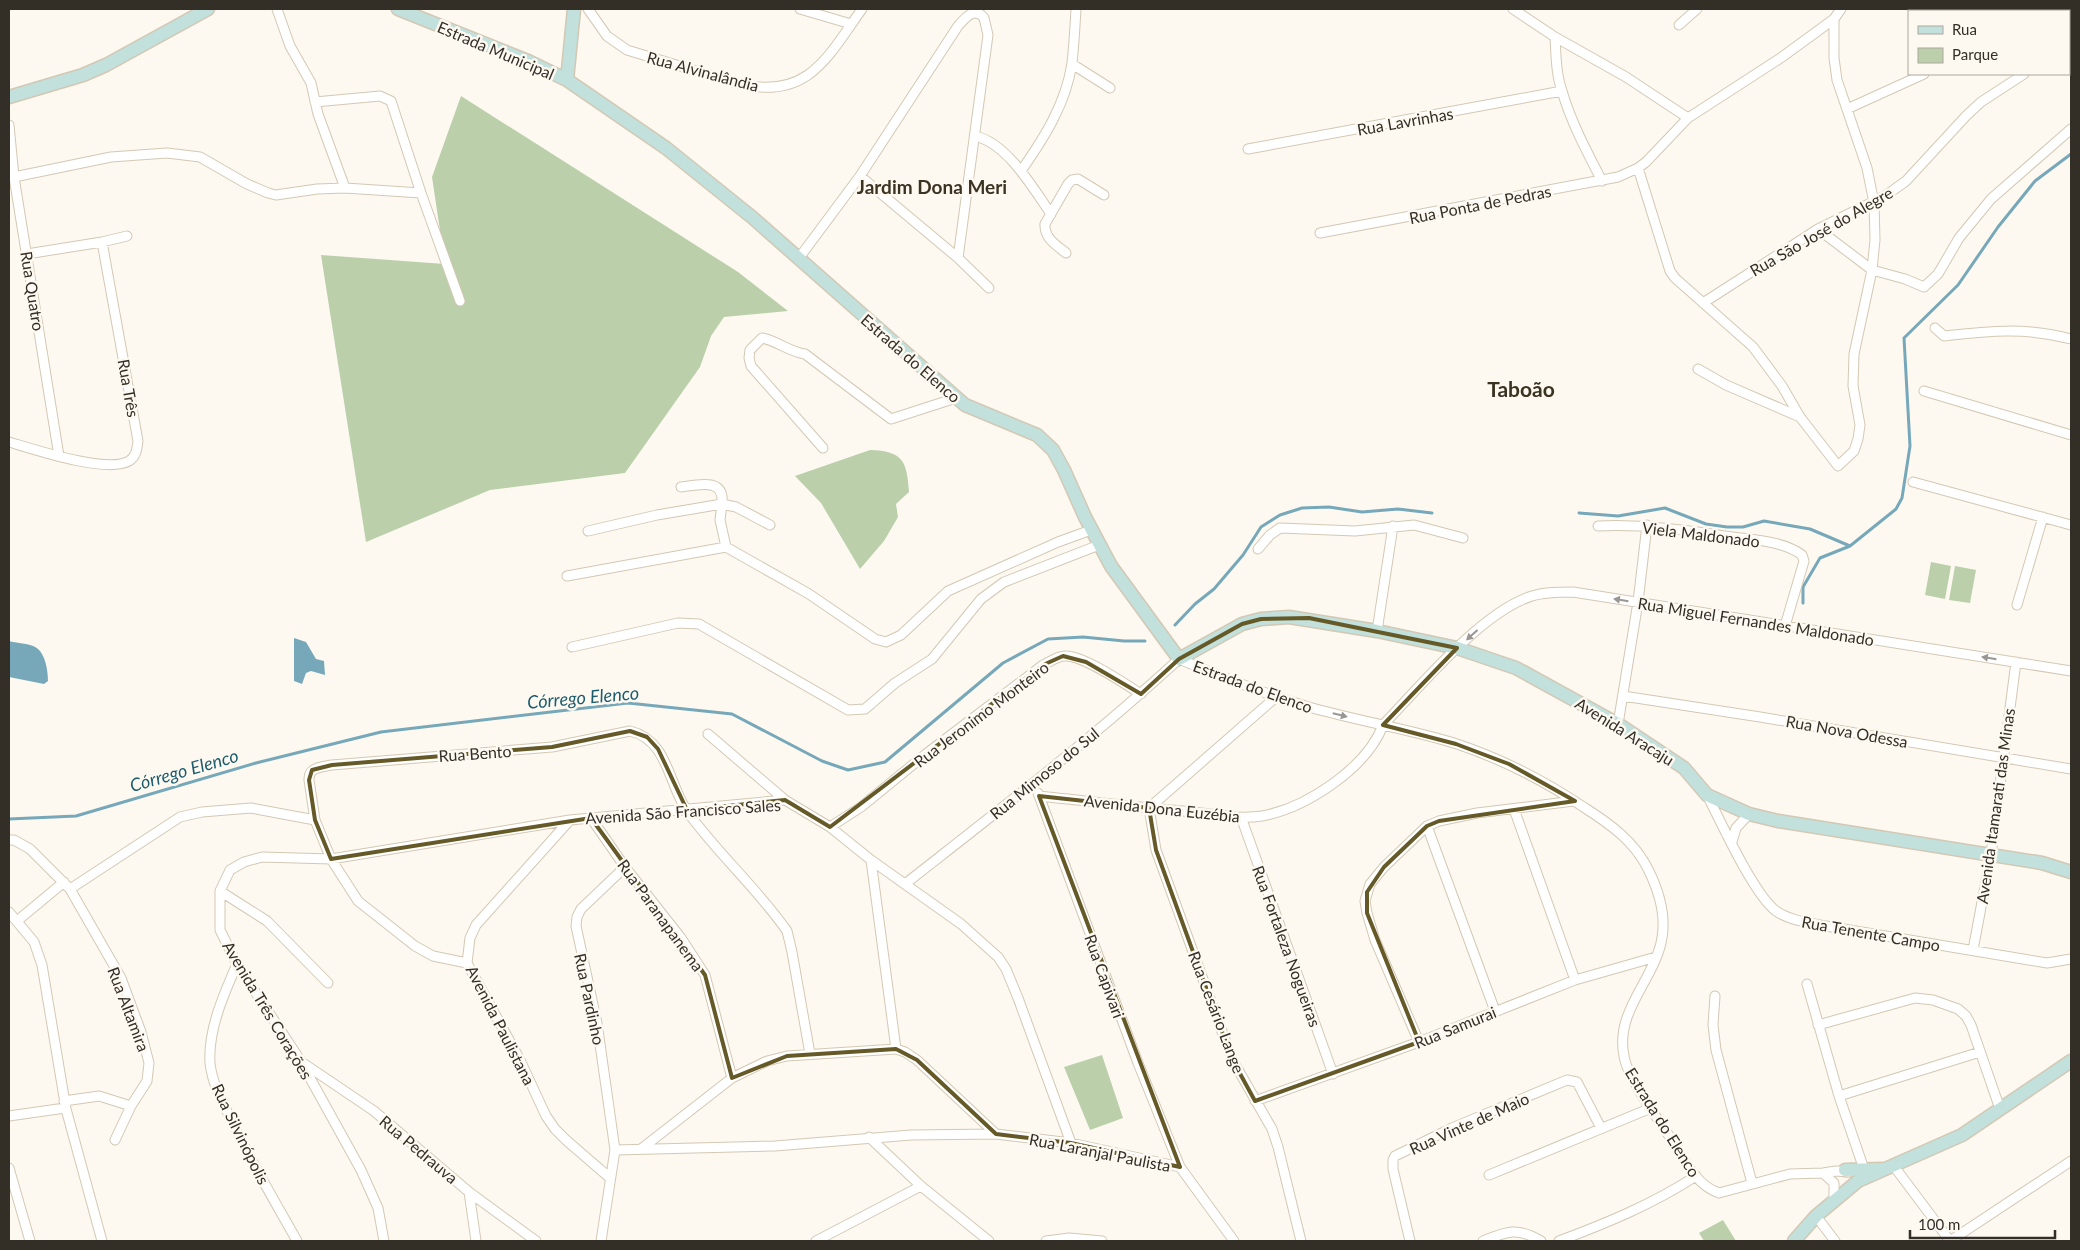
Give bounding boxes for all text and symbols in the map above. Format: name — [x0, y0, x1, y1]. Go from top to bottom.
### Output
legend — [1908, 10, 2070, 75]
street label: Estrada Municipal — [435, 17, 557, 83]
text: Rua — [1952, 20, 1977, 38]
text: Parque — [1952, 45, 1998, 63]
street label: Rua Alvinalândia — [645, 47, 761, 95]
street label: Rua Lavrinhas — [1355, 103, 1455, 139]
district label: Jardim Dona Meri — [857, 175, 1007, 198]
street label: Rua Ponta de Pedras — [1407, 181, 1553, 227]
street label: Rua São José do Alegre — [1746, 182, 1896, 280]
street label: Rua Quatro — [17, 250, 49, 332]
street label: Estrada do Elenco — [857, 310, 965, 406]
street label: Rua Três — [115, 357, 143, 419]
district label: Taboão — [1487, 376, 1555, 401]
street label: Viela Maldonado — [1641, 517, 1761, 551]
street label: Rua Miguel Fernandes Maldonado — [1637, 593, 1875, 649]
one-way arrow — [1612, 595, 1628, 603]
one-way arrow — [1465, 630, 1478, 641]
one-way arrow — [1980, 653, 1996, 661]
street label: Estrada do Elenco — [1191, 656, 1315, 716]
street label: Rua Jeronimo Monteiro — [910, 657, 1052, 771]
water label: Córrego Elenco — [526, 681, 640, 713]
street label: Avenida Aracaju — [1572, 693, 1678, 769]
street label: Avenida Itamarati das Minas — [1972, 707, 2018, 905]
one-way arrow — [1333, 711, 1348, 719]
street label: Rua Nova Odessa — [1785, 711, 1909, 751]
street label: Rua Mimoso do Sul — [986, 723, 1102, 823]
street label: Rua Bento — [438, 741, 512, 765]
water label: Córrego Elenco — [127, 744, 241, 796]
street label: Avenida Dona Euzébia — [1083, 790, 1241, 826]
street label: Avenida São Francisco Sales — [585, 795, 781, 827]
street label: Rua Paranapanema — [614, 855, 708, 975]
street label: Rua Fortaleza Nogueiras — [1249, 863, 1325, 1029]
street label: Rua Tenente Campo — [1800, 911, 1942, 955]
street label: Rua Capivari — [1081, 931, 1129, 1021]
street label: Avenida Três Corações — [219, 937, 317, 1083]
street label: Rua Cesário Lange — [1185, 948, 1249, 1076]
street label: Rua Pardinho — [571, 951, 609, 1047]
street label: Avenida Paulistana — [463, 962, 539, 1088]
street label: Rua Altamira — [104, 964, 154, 1054]
street label: Rua Samurai — [1411, 1002, 1499, 1052]
street label: Estrada do Elenco — [1622, 1064, 1704, 1180]
street label: Rua Silvinópolis — [208, 1081, 274, 1187]
street label: Rua Vinte de Maio — [1406, 1088, 1532, 1158]
street label: Rua Pedrauva — [376, 1111, 462, 1187]
street label: Rua Laranjal Paulista — [1028, 1129, 1172, 1175]
scale bar — [1910, 1208, 2055, 1240]
text: 100 m — [1918, 1215, 1960, 1233]

